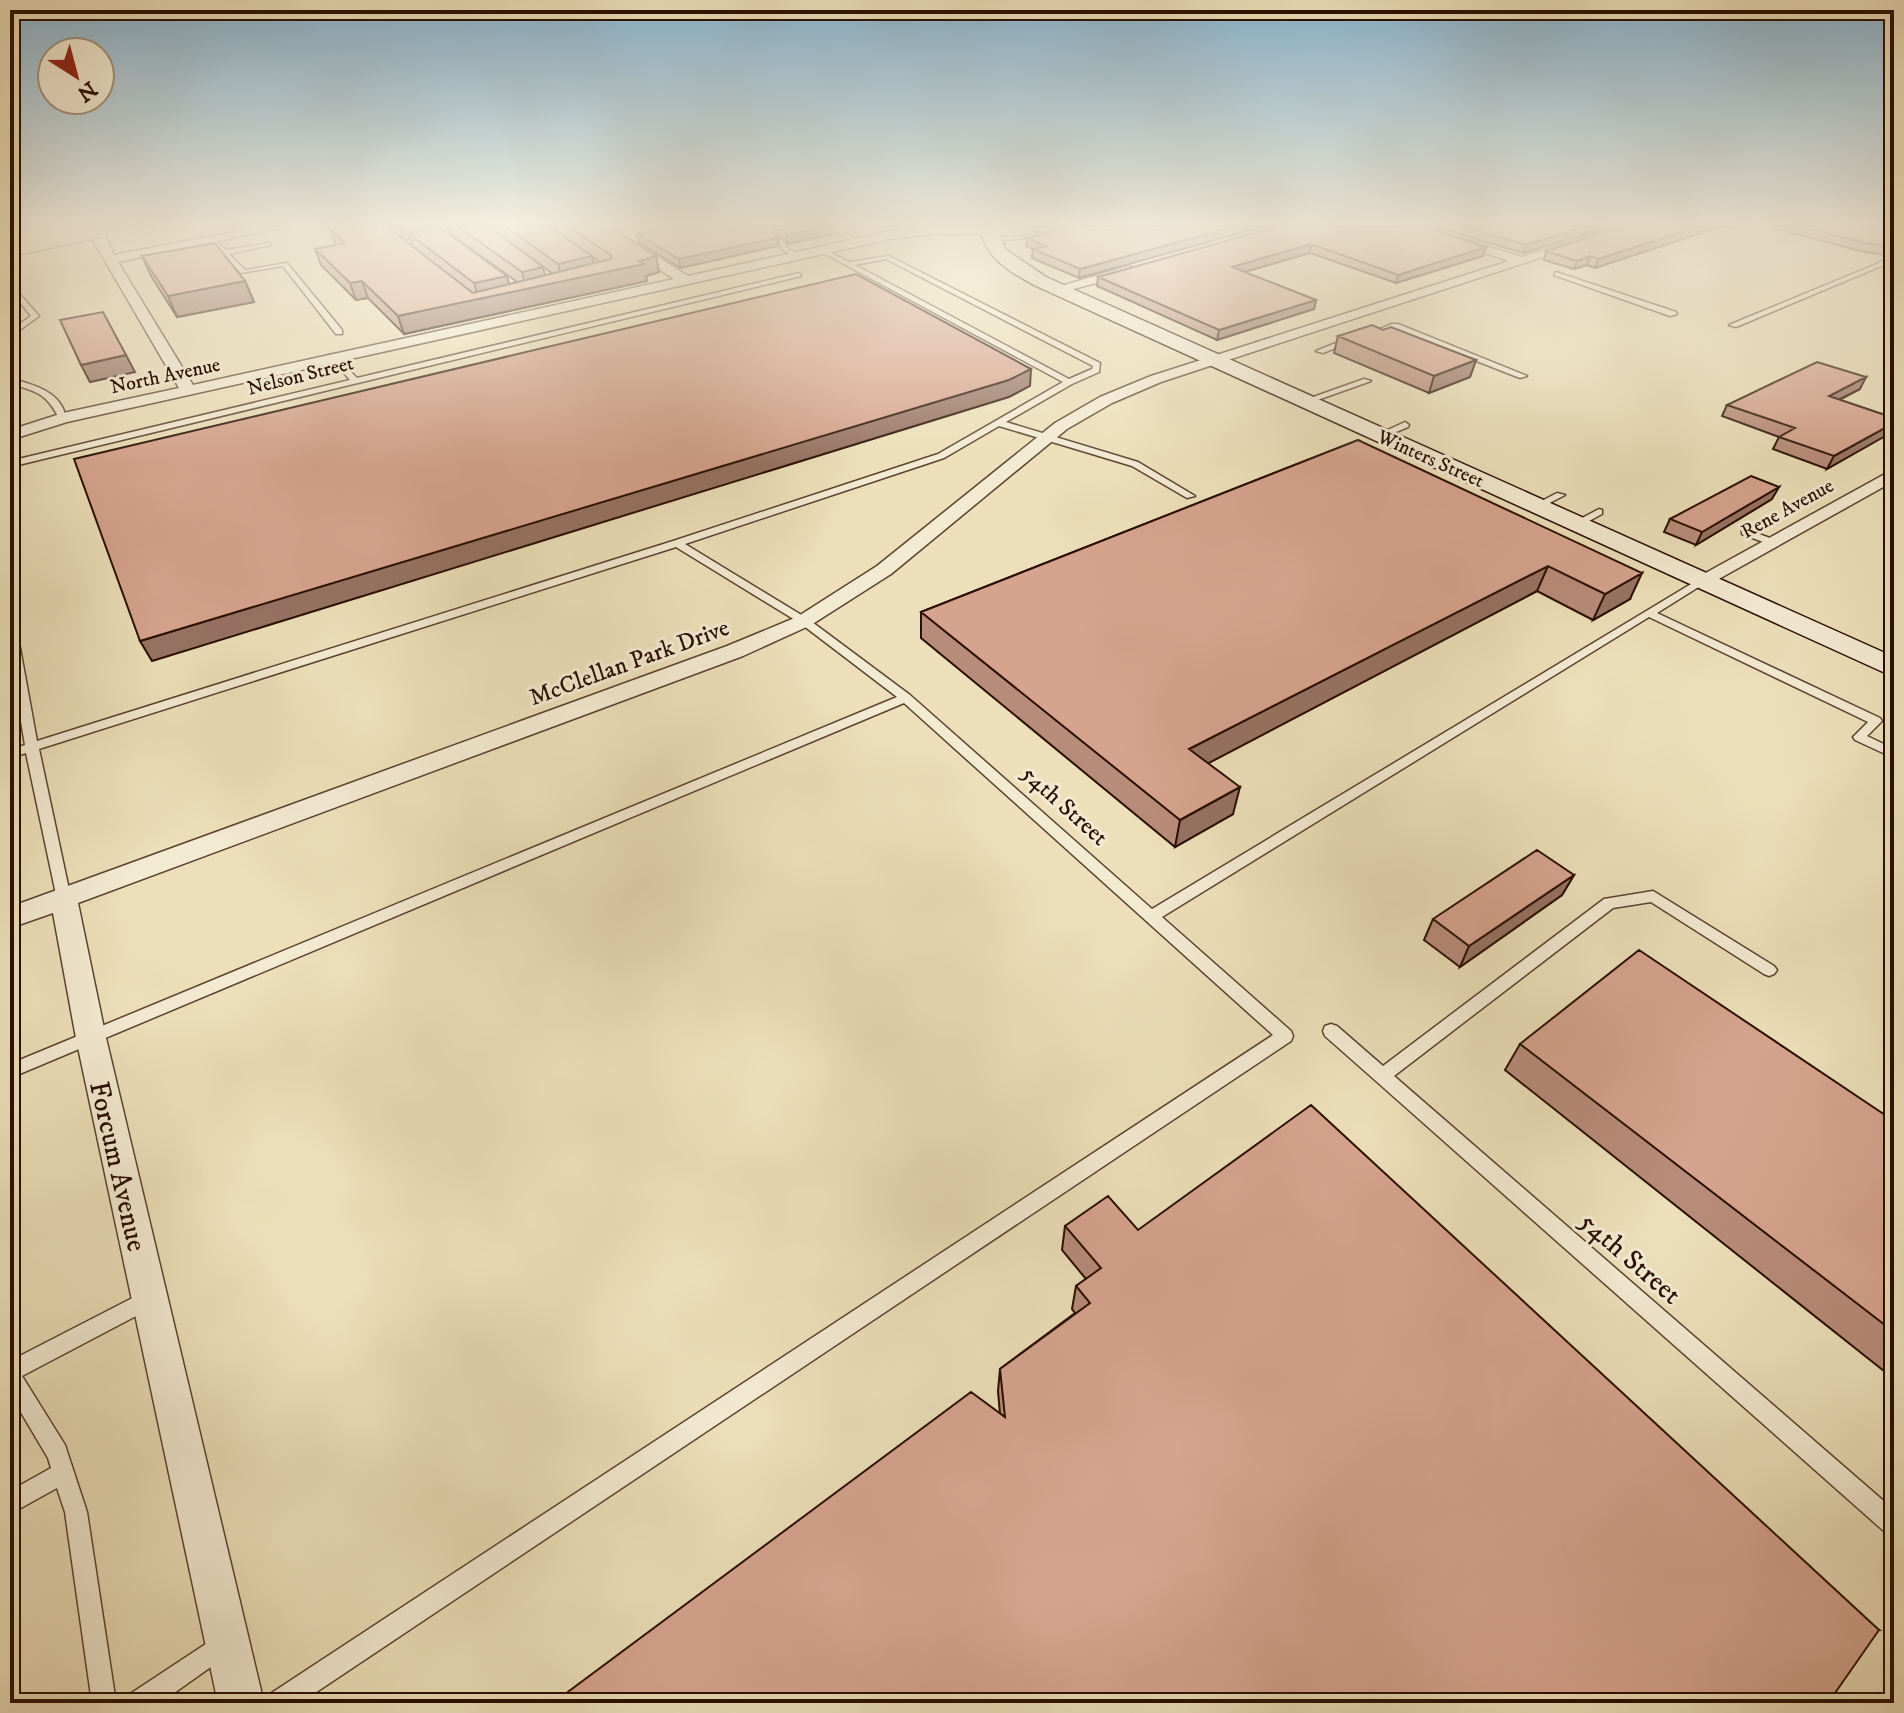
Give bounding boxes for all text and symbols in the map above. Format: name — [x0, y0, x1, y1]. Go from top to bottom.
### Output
north arrow — [36, 36, 116, 116]
text: N — [72, 75, 102, 107]
street label: Nelson Street — [245, 351, 356, 402]
street label: North Avenue — [108, 353, 223, 400]
street label: Winters Street — [1372, 424, 1488, 494]
street label: Rene Avenue — [1737, 474, 1838, 545]
street label: McClellan Park Drive — [525, 613, 734, 713]
street label: 54th Street — [1015, 759, 1114, 853]
street label: Forcum Avenue — [81, 1078, 154, 1255]
street label: 54th Street — [1572, 1204, 1688, 1312]

